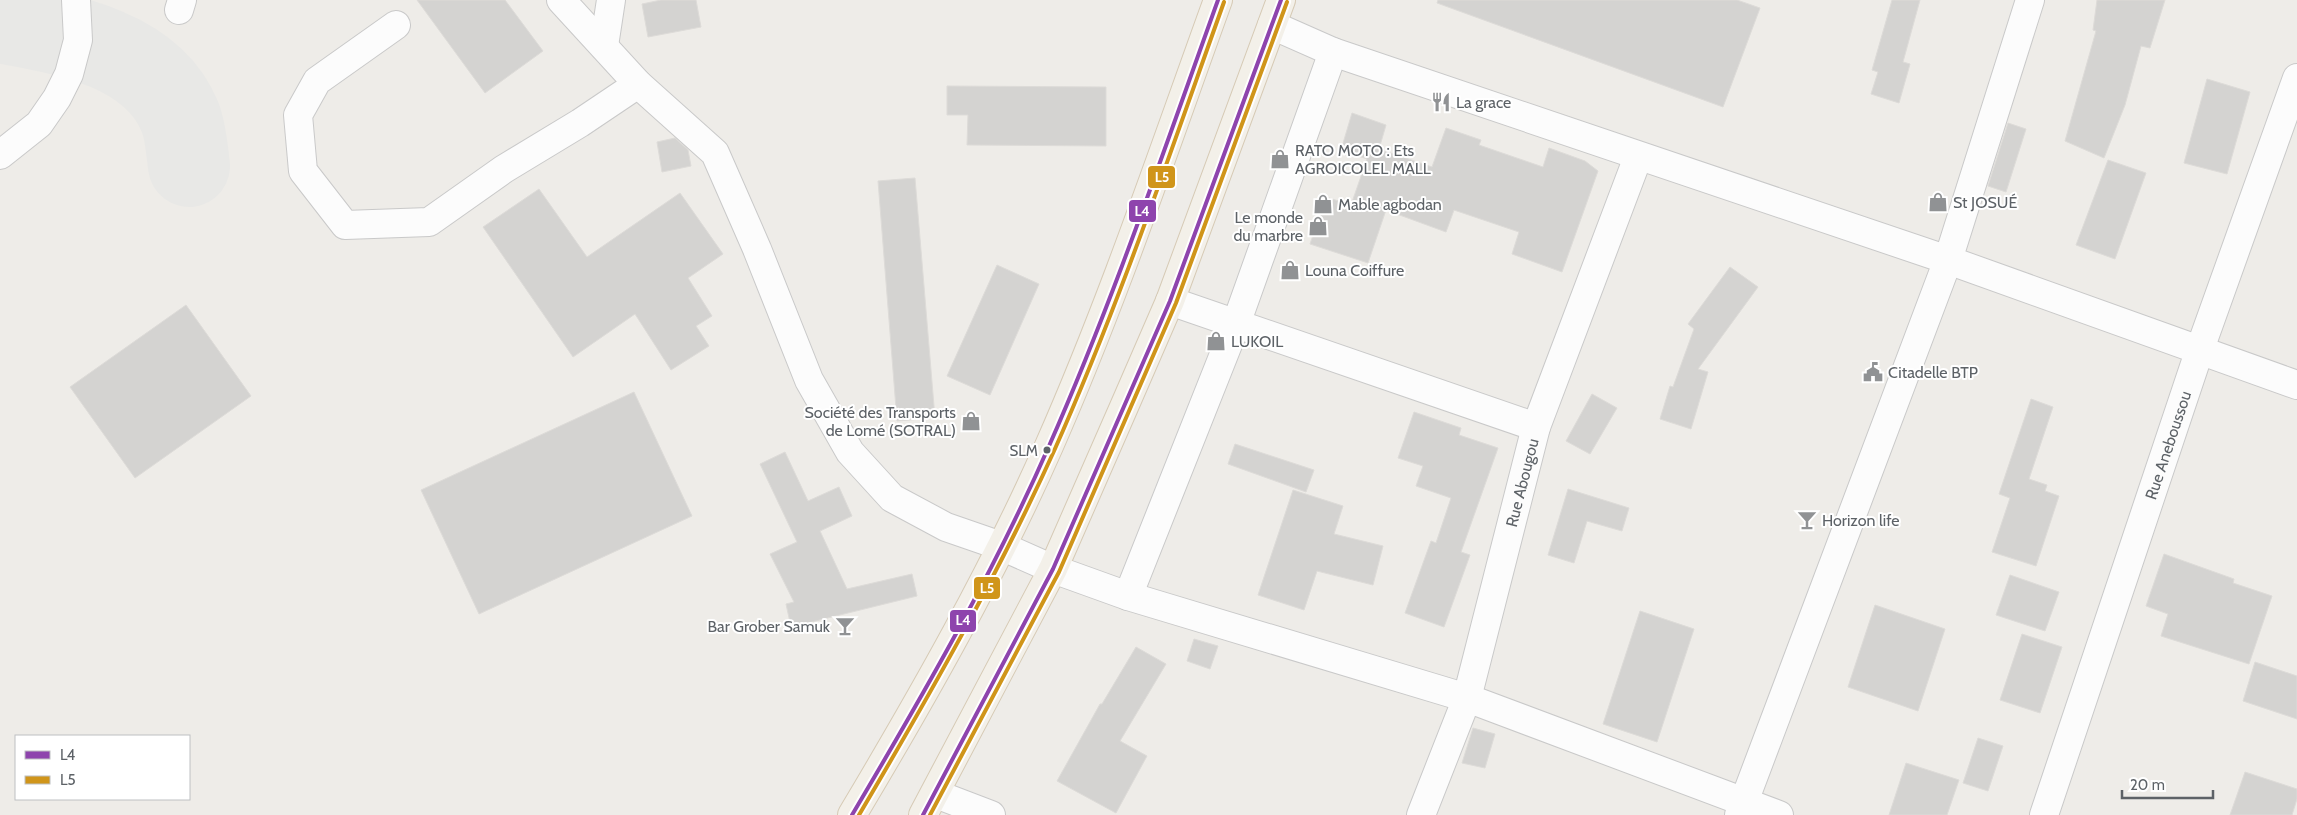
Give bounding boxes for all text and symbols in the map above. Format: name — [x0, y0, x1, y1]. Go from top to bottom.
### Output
restaurant icon: La grace — [1430, 91, 1452, 113]
place label: La grace — [1456, 93, 1511, 112]
place label: RATO MOTO : Ets AGROICOLEL MALL — [1295, 141, 1431, 178]
shop icon: RATO MOTO : Ets AGROICOLEL MALL — [1269, 148, 1291, 170]
line badge: L5 — [1147, 165, 1176, 189]
text: L5 — [1155, 168, 1169, 186]
shop icon: St JOSUÉ — [1927, 191, 1949, 213]
shop icon: Mable agbodan — [1312, 193, 1334, 215]
place label: St JOSUÉ — [1953, 193, 2017, 212]
place label: Mable agbodan — [1338, 195, 1442, 214]
line badge: L4 — [1128, 199, 1157, 223]
text: L4 — [1134, 202, 1150, 220]
place label: Le monde du marbre — [1233, 208, 1303, 245]
shop icon: Le monde du marbre — [1307, 215, 1329, 237]
shop icon: Louna Coiffure — [1279, 259, 1301, 281]
place label: Louna Coiffure — [1305, 261, 1404, 280]
shop icon: LUKOIL — [1205, 330, 1227, 352]
place label: LUKOIL — [1231, 332, 1283, 351]
public building icon: Citadelle BTP — [1862, 361, 1884, 383]
place label: Citadelle BTP — [1888, 363, 1978, 382]
street label: Rue Aneboussou — [2141, 389, 2195, 502]
place label: Société des Transports de Lomé (SOTRAL) — [804, 403, 956, 440]
shop icon: Société des Transports de Lomé (SOTRAL) — [960, 410, 982, 432]
street label: Rue Abougou — [1502, 436, 1543, 529]
place label: SLM — [1010, 442, 1038, 460]
marker: SLM — [1042, 445, 1052, 455]
bar icon: Horizon life — [1796, 509, 1818, 531]
place label: Horizon life — [1822, 511, 1900, 530]
line badge: L5 — [973, 576, 1001, 600]
text: L5 — [980, 579, 994, 597]
line badge: L4 — [949, 609, 977, 633]
text: L4 — [955, 611, 971, 629]
bar icon: Bar Grober Samuk — [834, 615, 856, 637]
place label: Bar Grober Samuk — [707, 617, 831, 636]
legend — [15, 735, 190, 800]
text: L4 — [60, 746, 76, 764]
scale bar — [2122, 768, 2213, 800]
text: L5 — [60, 771, 76, 789]
text: 20 m — [2130, 776, 2165, 794]

